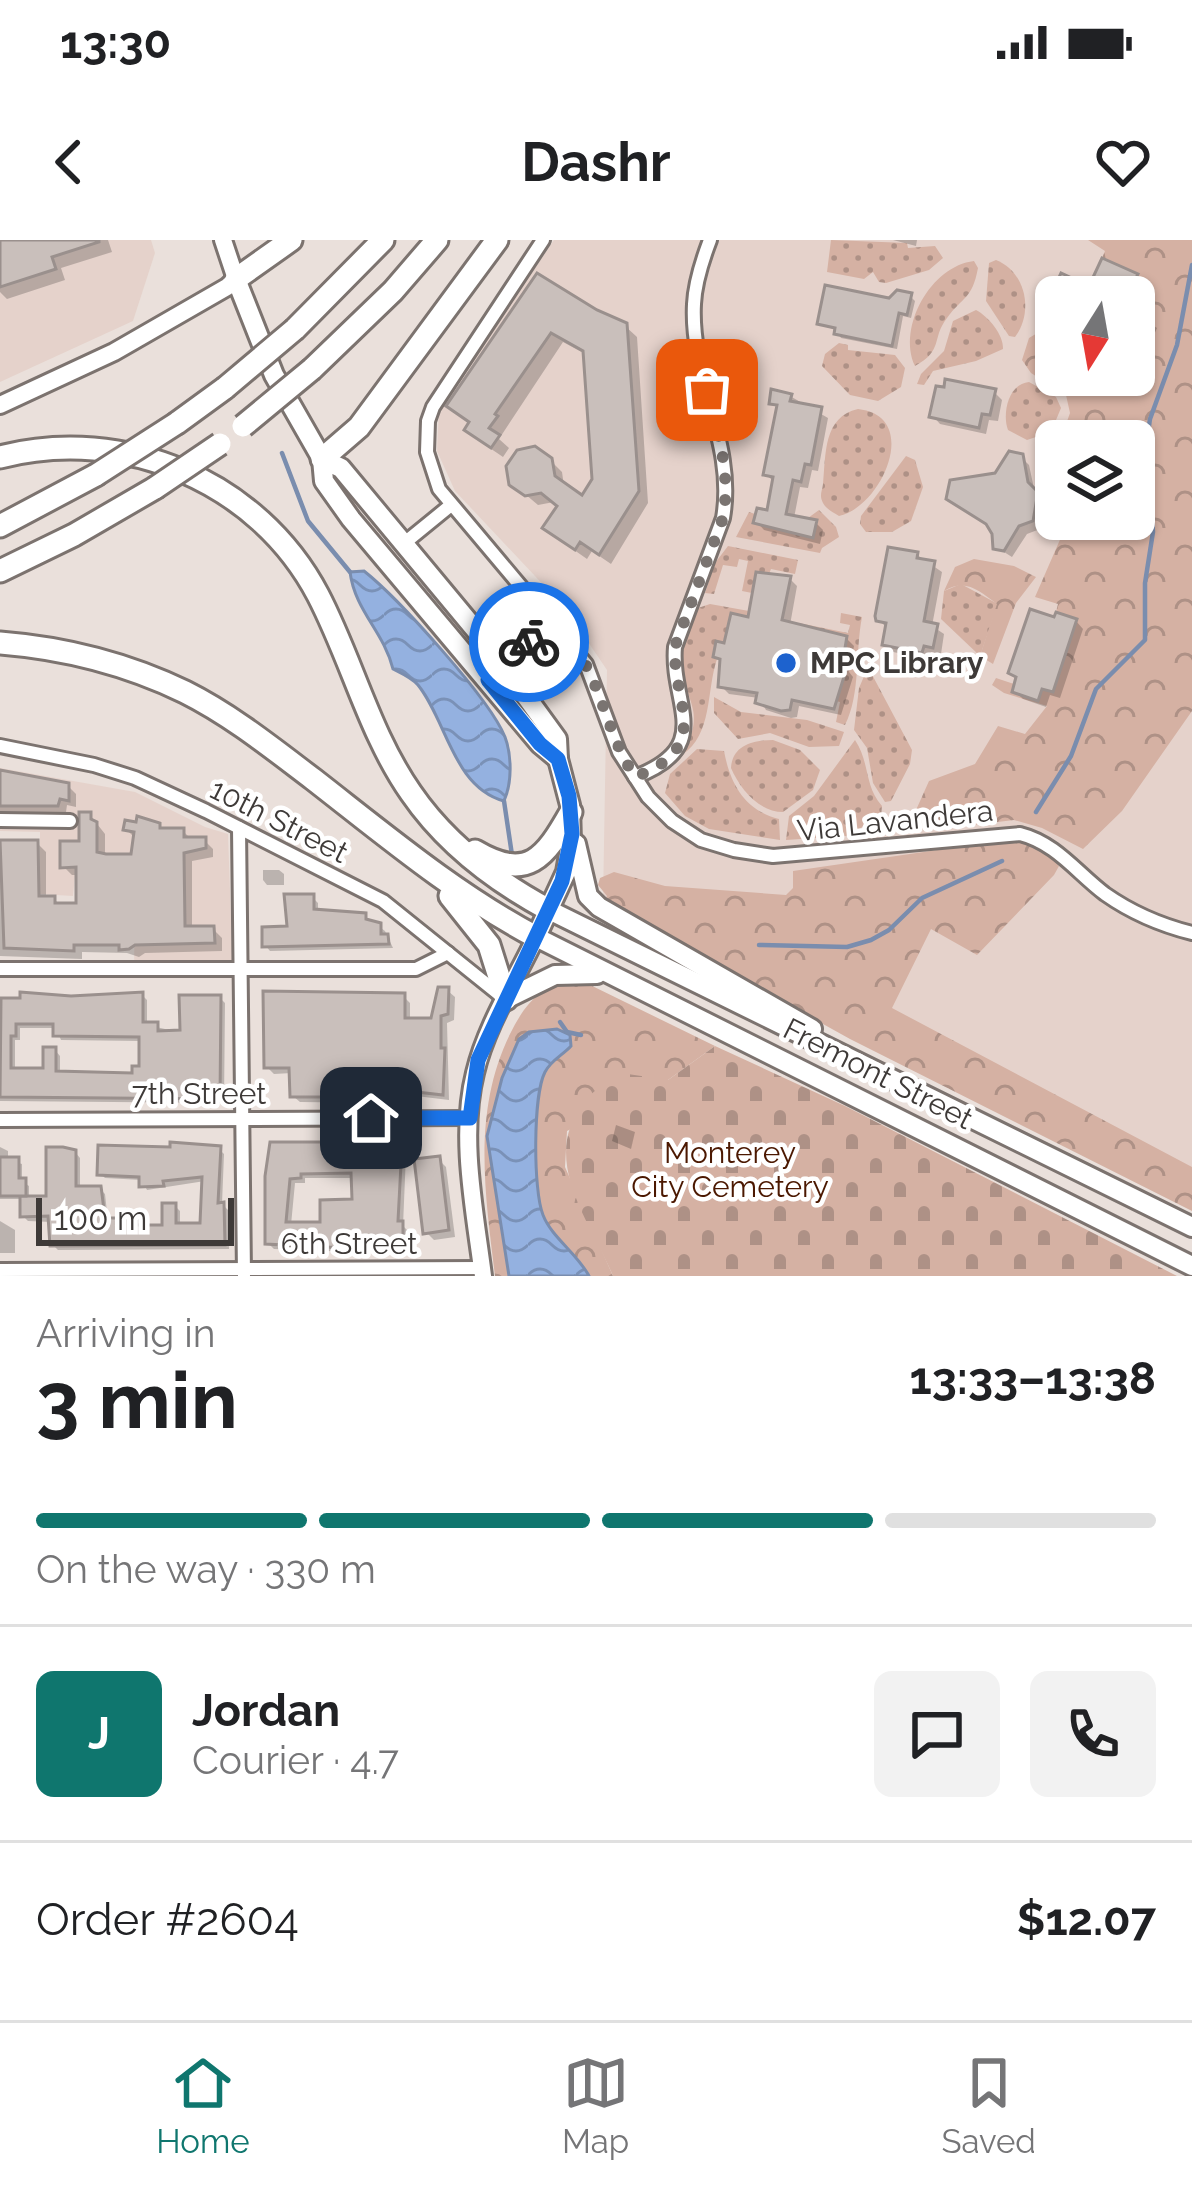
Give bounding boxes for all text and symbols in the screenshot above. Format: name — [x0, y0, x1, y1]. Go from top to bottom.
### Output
text: 13:30 — [60, 16, 171, 69]
icon: back — [36, 129, 102, 195]
icon: heart — [1090, 129, 1156, 195]
text: Dashr — [521, 130, 671, 194]
north arrow — [1035, 276, 1155, 396]
map controls — [1035, 276, 1155, 540]
pin — [656, 339, 758, 441]
icon: bag — [674, 357, 740, 423]
button: layers — [1035, 420, 1155, 540]
courier — [469, 582, 589, 702]
icon: bike — [496, 609, 562, 675]
place label: MPC Library — [810, 645, 984, 680]
marker: MPC Library — [773, 650, 799, 676]
street label: 10th Street — [205, 771, 354, 870]
street label: Via Lavandera — [795, 793, 995, 848]
street label: Fremont Street — [778, 1011, 979, 1136]
pin — [320, 1067, 422, 1169]
street label: 7th Street — [132, 1076, 266, 1111]
icon: home — [338, 1085, 404, 1151]
park label: Monterey City Cemetery — [631, 1135, 829, 1204]
scale bar — [36, 1192, 234, 1245]
text: 100 m — [54, 1199, 147, 1238]
street label: 6th Street — [281, 1226, 417, 1261]
text: Arriving in — [36, 1310, 216, 1356]
text: 13:33–13:38 — [909, 1352, 1156, 1405]
text: 3 min — [36, 1355, 238, 1446]
text: On the way · 330 m — [36, 1546, 376, 1592]
button: chat — [874, 1671, 1000, 1797]
button: phone — [1030, 1671, 1156, 1797]
text: Jordan — [192, 1684, 340, 1737]
text: J — [88, 1707, 110, 1760]
text: Courier · 4.7 — [192, 1737, 399, 1783]
text: Order #2604 — [36, 1893, 299, 1946]
text: $12.07 — [1017, 1893, 1156, 1946]
tab: Home — [156, 2050, 250, 2161]
tab: Map — [562, 2050, 629, 2161]
tab: Saved — [941, 2050, 1036, 2161]

